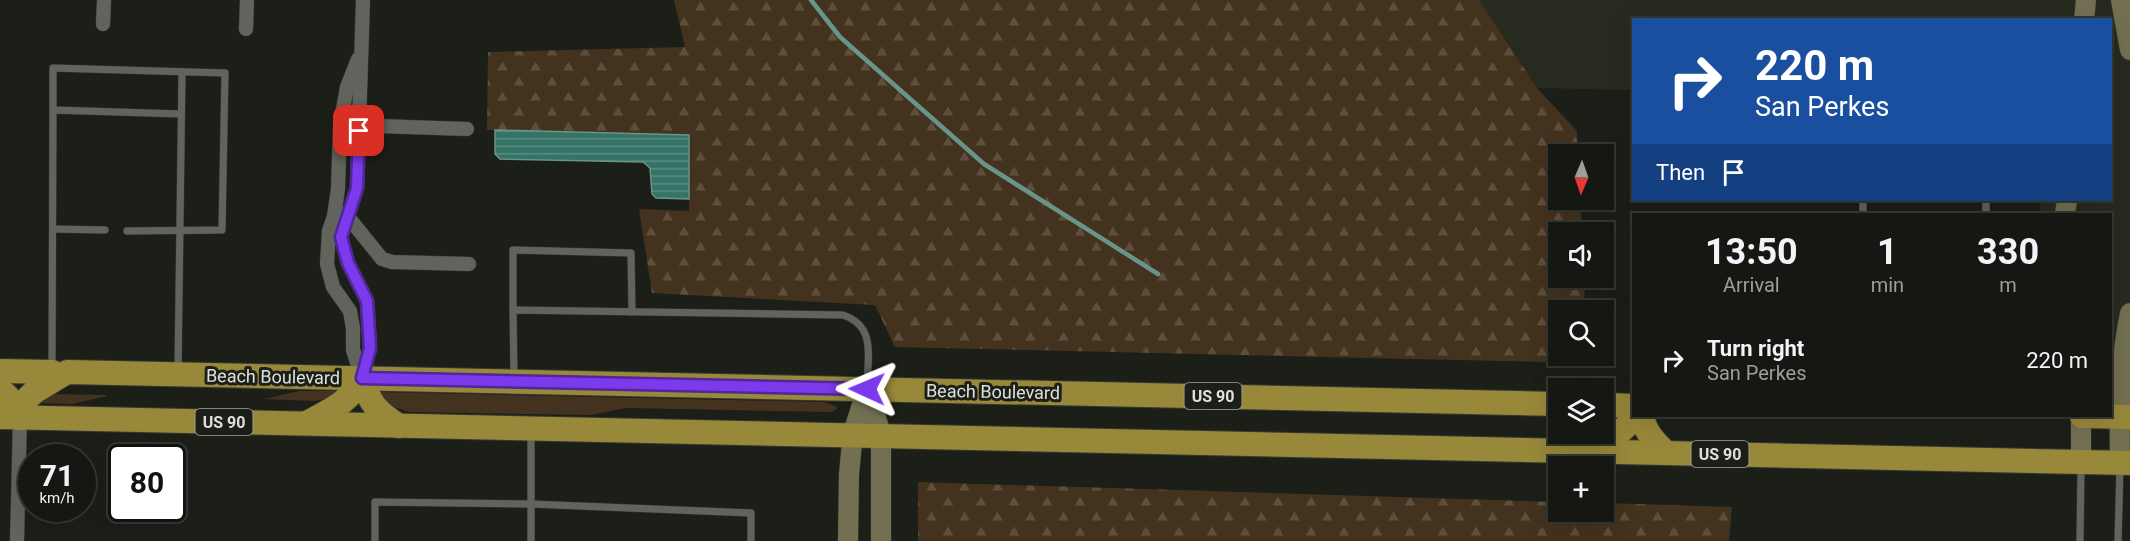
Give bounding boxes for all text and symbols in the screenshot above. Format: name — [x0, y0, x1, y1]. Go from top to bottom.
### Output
text: 220 m — [1755, 41, 1874, 90]
icon: right — [1656, 42, 1734, 120]
text: San Perkes — [1755, 91, 1889, 123]
pin — [333, 105, 384, 156]
icon: arrive — [342, 114, 375, 147]
north arrow — [1548, 144, 1614, 210]
map controls — [1548, 144, 1614, 522]
icon: arrive — [1717, 156, 1750, 189]
text: Then — [1656, 160, 1705, 185]
button: sound — [1548, 222, 1614, 288]
text: 13:50 — [1705, 231, 1798, 273]
text: 1 — [1877, 231, 1898, 273]
text: 330 — [1977, 231, 2039, 273]
text: Arrival — [1723, 273, 1780, 297]
text: min — [1871, 273, 1904, 297]
text: m — [1999, 273, 2017, 297]
button: search — [1548, 300, 1614, 366]
text: Turn right — [1707, 336, 1804, 361]
icon: right — [1656, 344, 1689, 377]
text: 220 m — [2026, 348, 2088, 373]
position arrow — [835, 357, 899, 421]
text: San Perkes — [1707, 361, 1807, 385]
street label: Beach Boulevard — [206, 365, 340, 388]
button: layers — [1548, 378, 1614, 444]
street label: Beach Boulevard — [926, 380, 1060, 403]
road number: US 90 — [1184, 383, 1242, 409]
road number: US 90 — [196, 409, 252, 435]
road number: US 90 — [1692, 441, 1748, 467]
speed limit sign: 80 — [108, 444, 186, 522]
button: + — [1548, 456, 1614, 522]
text: 71 — [40, 458, 74, 493]
text: km/h — [39, 489, 75, 507]

